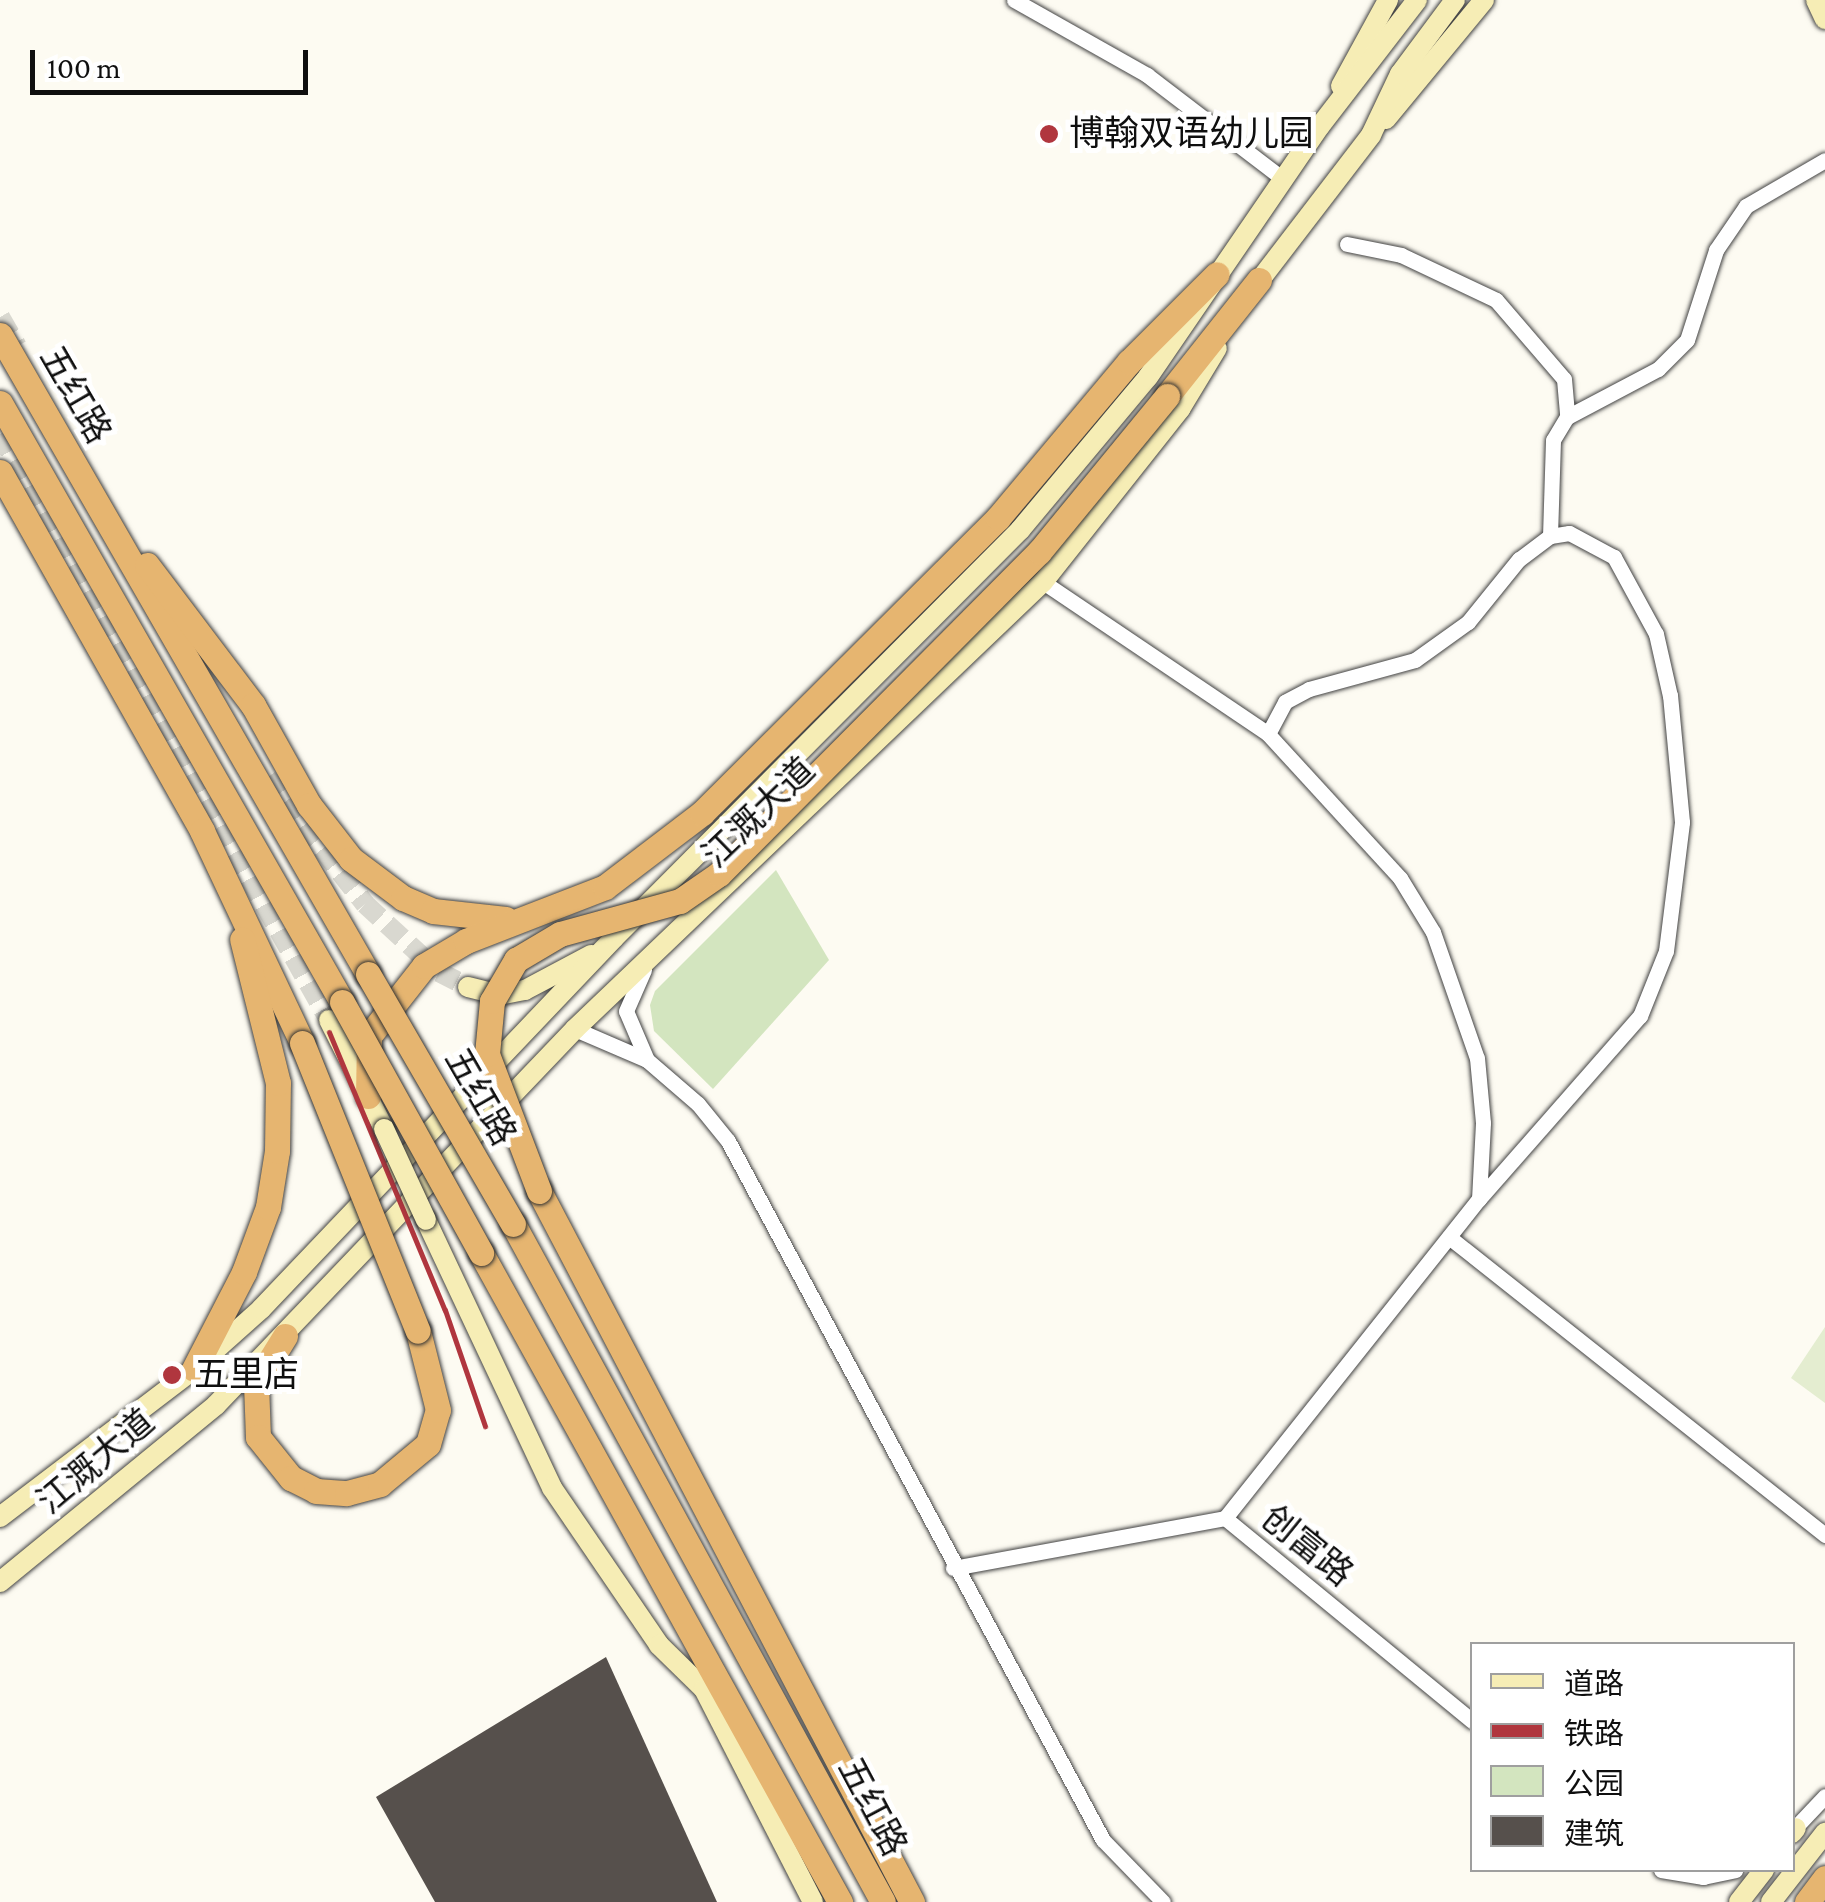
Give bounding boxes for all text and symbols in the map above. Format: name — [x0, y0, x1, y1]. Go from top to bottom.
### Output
scale bar — [35, 30, 312, 92]
text: 100 m — [47, 51, 121, 84]
place label: 博翰双语幼儿园 — [1069, 113, 1314, 155]
marker: 博翰双语幼儿园 — [1038, 123, 1060, 145]
street label: 五红路 — [31, 339, 119, 451]
street label: 江溉大道 — [694, 749, 824, 877]
street label: 五红路 — [436, 1041, 524, 1153]
place label: 五里店 — [194, 1354, 299, 1396]
marker: 五里店 — [159, 1362, 185, 1388]
street label: 江溉大道 — [29, 1401, 163, 1523]
street label: 创富路 — [1253, 1497, 1361, 1595]
legend — [1470, 1642, 1795, 1872]
text: 道路 — [1564, 1667, 1624, 1700]
text: 铁路 — [1564, 1717, 1624, 1750]
street label: 五红路 — [829, 1751, 915, 1863]
text: 公园 — [1564, 1767, 1624, 1800]
text: 建筑 — [1564, 1817, 1624, 1850]

